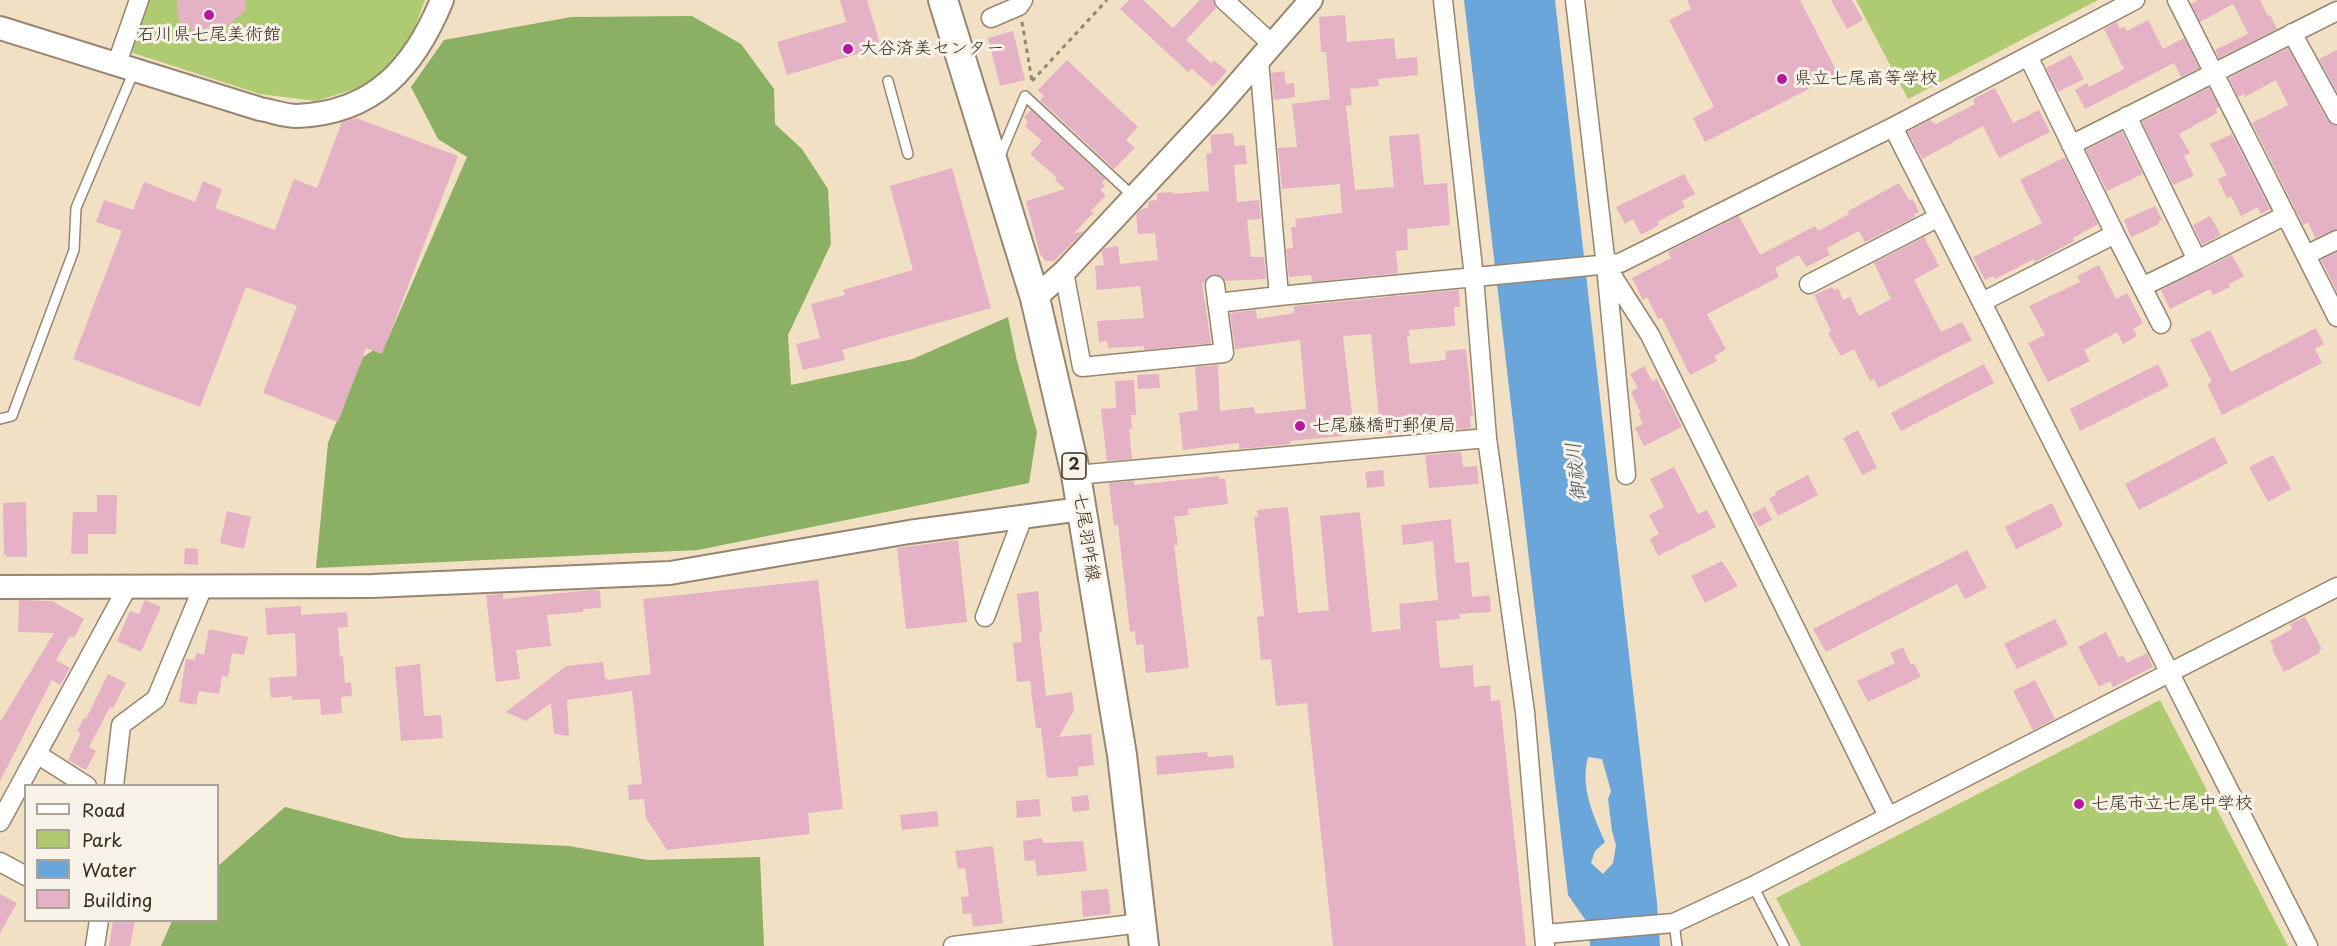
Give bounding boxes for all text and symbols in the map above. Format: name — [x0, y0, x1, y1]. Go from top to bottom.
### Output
marker: 石川県七尾美術館 — [202, 8, 216, 22]
place label: 石川県七尾美術館 — [137, 24, 281, 46]
place label: 大谷済美センター — [860, 38, 1004, 60]
marker: 大谷済美センター — [841, 42, 855, 56]
place label: 県立七尾高等学校 — [1794, 68, 1938, 90]
marker: 県立七尾高等学校 — [1775, 72, 1789, 86]
place label: 七尾藤橋町郵便局 — [1312, 415, 1456, 437]
marker: 七尾藤橋町郵便局 — [1293, 419, 1307, 433]
water label: 御祓川 — [1562, 441, 1592, 503]
road number: 2 — [1062, 453, 1086, 479]
street label: 七尾羽咋線 — [1068, 491, 1104, 583]
legend — [24, 784, 219, 922]
place label: 七尾市立七尾中学校 — [2091, 793, 2253, 815]
text: Road — [82, 796, 126, 823]
marker: 七尾市立七尾中学校 — [2072, 797, 2086, 811]
text: Park — [82, 826, 122, 853]
text: Water — [82, 856, 136, 883]
text: Building — [82, 886, 152, 913]

